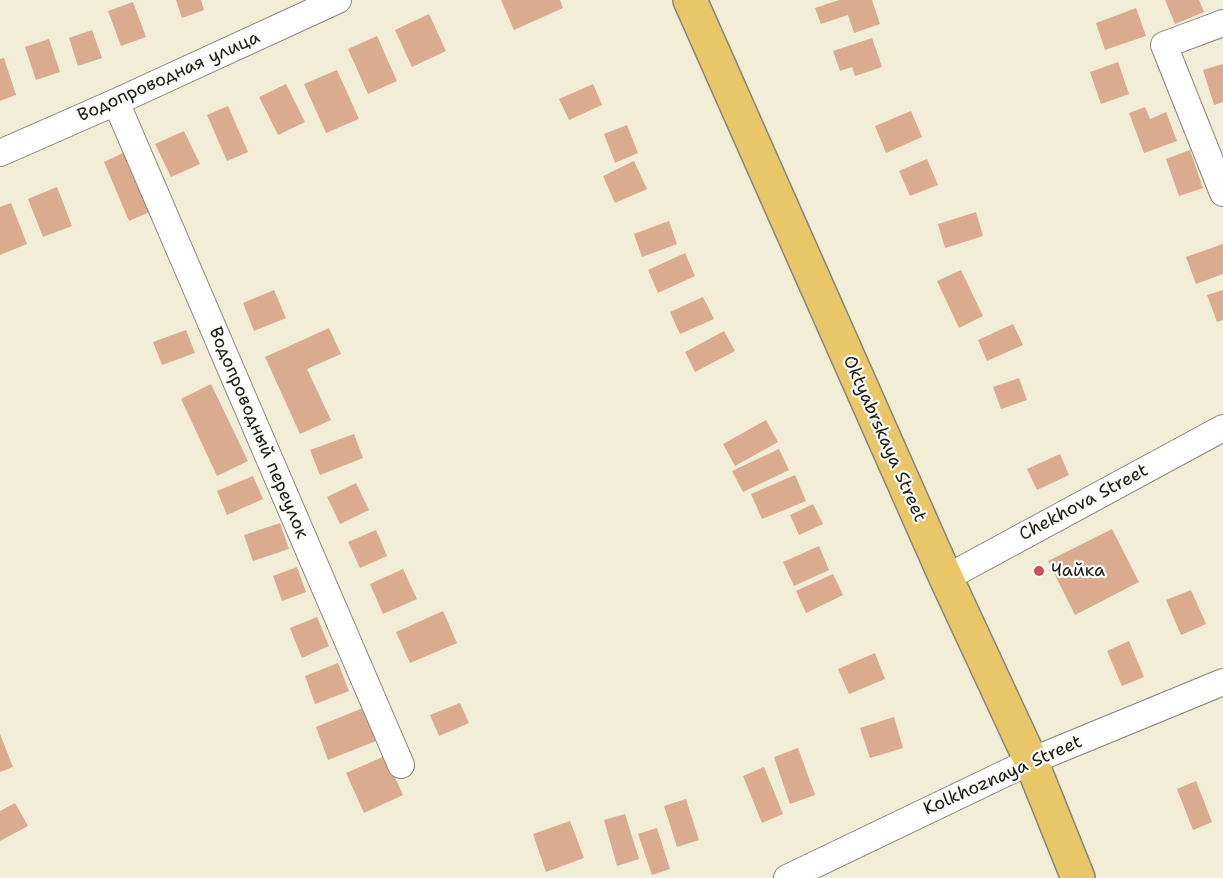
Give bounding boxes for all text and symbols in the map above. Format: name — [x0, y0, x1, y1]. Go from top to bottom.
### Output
street label: Водопроводная улица — [75, 27, 263, 127]
street label: Водопроводный переулок — [204, 324, 312, 542]
street label: Oktyabrskaya Street — [838, 353, 930, 525]
street label: Chekhova Street — [1016, 460, 1152, 546]
place label: Чайка — [1051, 560, 1105, 582]
marker: Чайка — [1032, 564, 1046, 578]
street label: Kolkhoznaya Street — [920, 731, 1086, 821]

